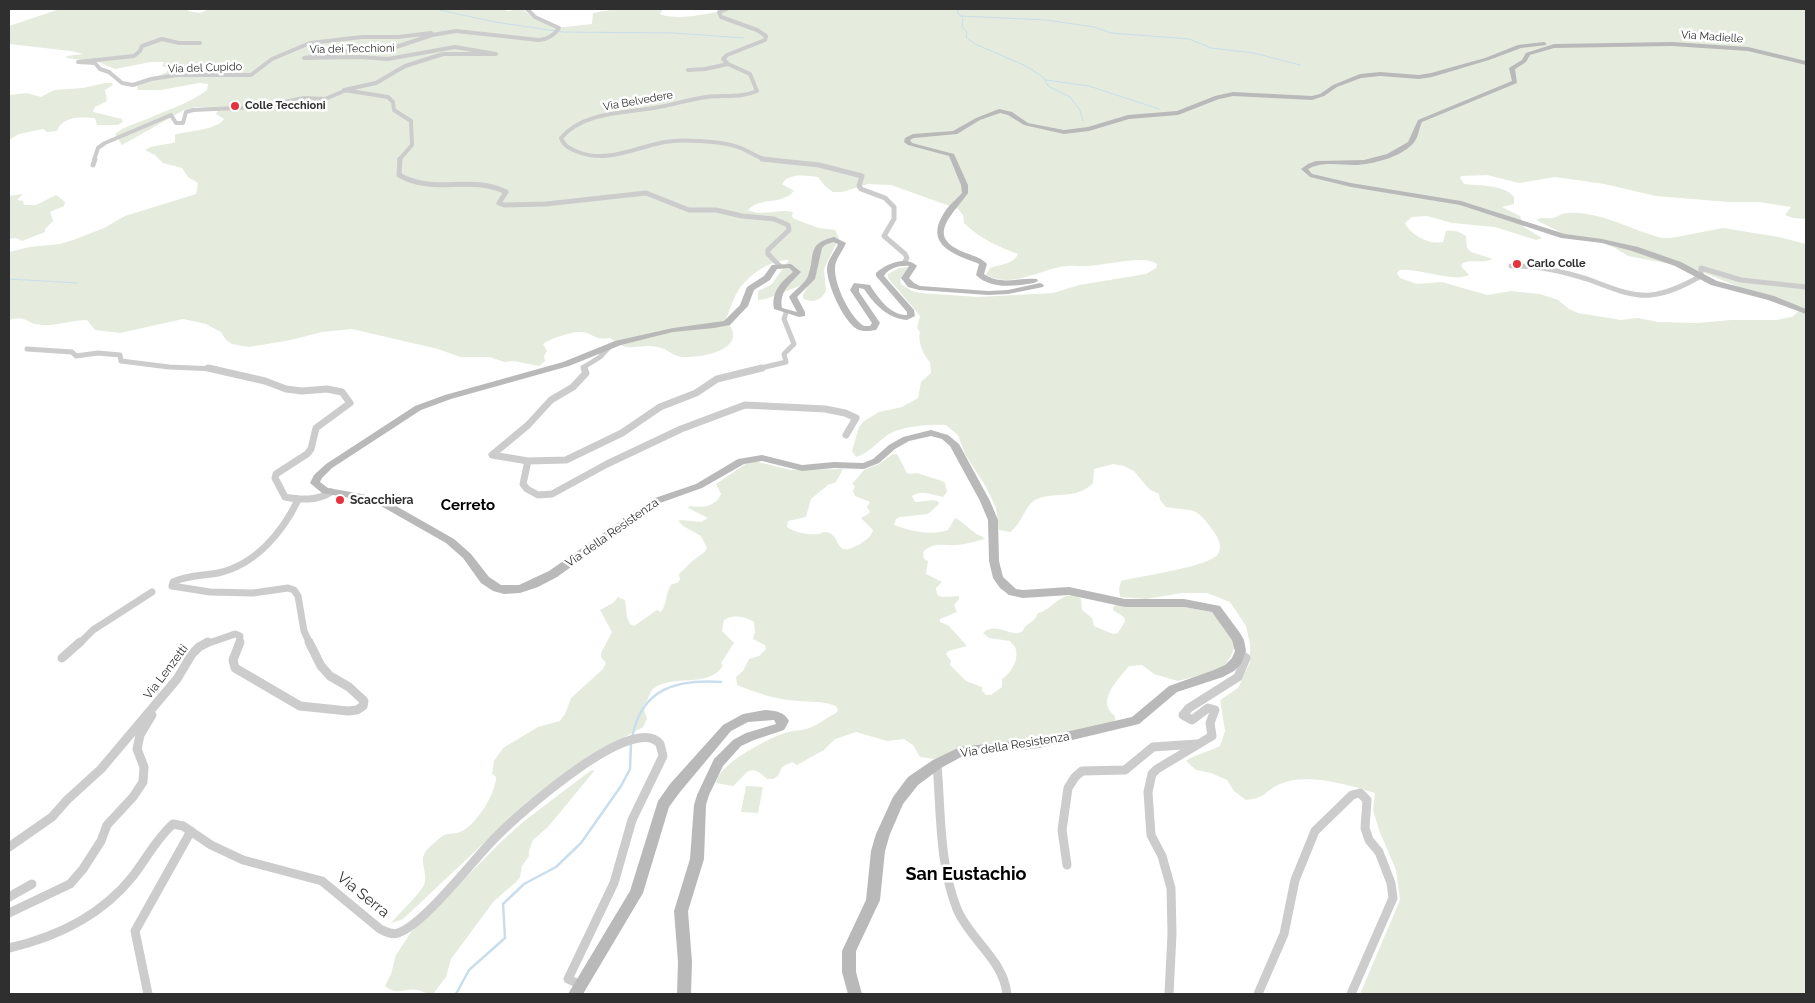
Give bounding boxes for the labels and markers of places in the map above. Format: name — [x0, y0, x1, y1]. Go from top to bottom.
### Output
place label: Colle Tecchioni — [245, 99, 326, 113]
marker: Colle Tecchioni — [229, 100, 241, 112]
place label: Carlo Colle — [1527, 257, 1586, 271]
marker: Carlo Colle — [1511, 258, 1523, 270]
place label: Scacchiera — [350, 493, 413, 507]
marker: Scacchiera — [334, 494, 346, 506]

